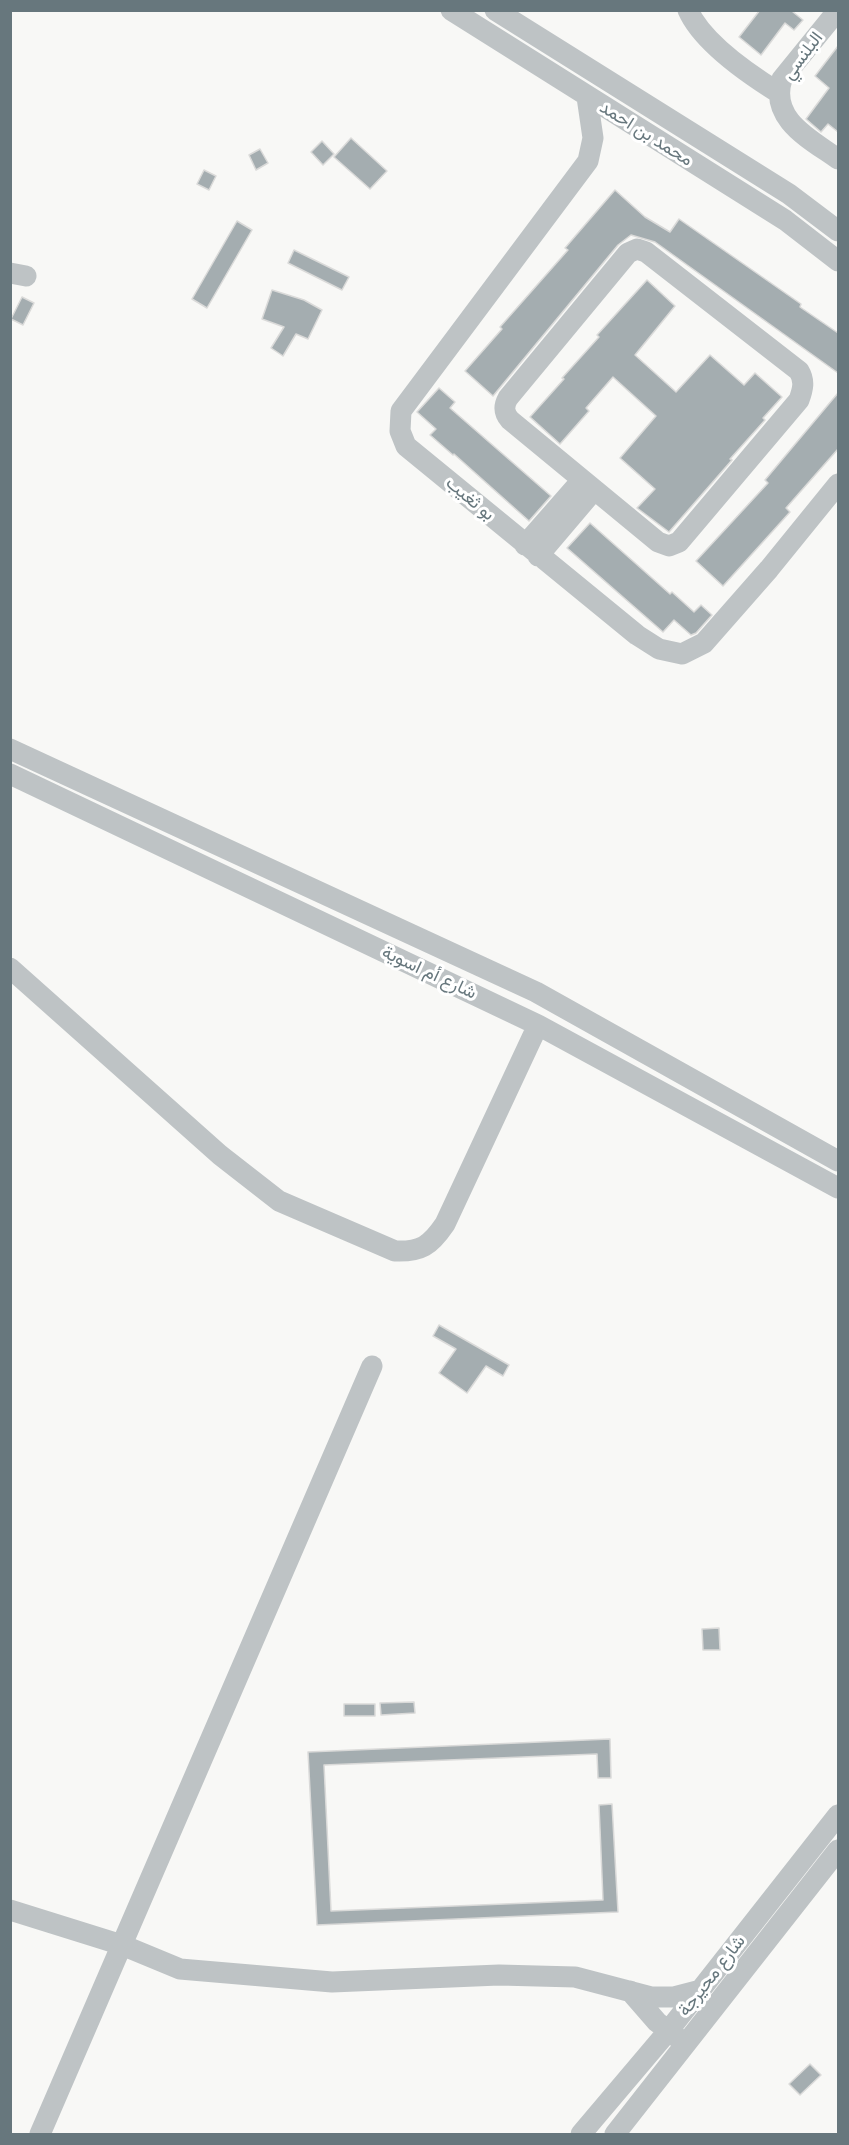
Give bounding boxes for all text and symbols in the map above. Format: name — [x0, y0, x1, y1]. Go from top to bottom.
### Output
street label: البلنسي — [778, 28, 828, 84]
street label: محمد بن احمد — [595, 97, 697, 171]
street label: بو ثغيب — [441, 472, 499, 526]
street label: شارع أم اسوية — [378, 942, 480, 1004]
street label: شارع محيرجة — [674, 1931, 750, 2021]

